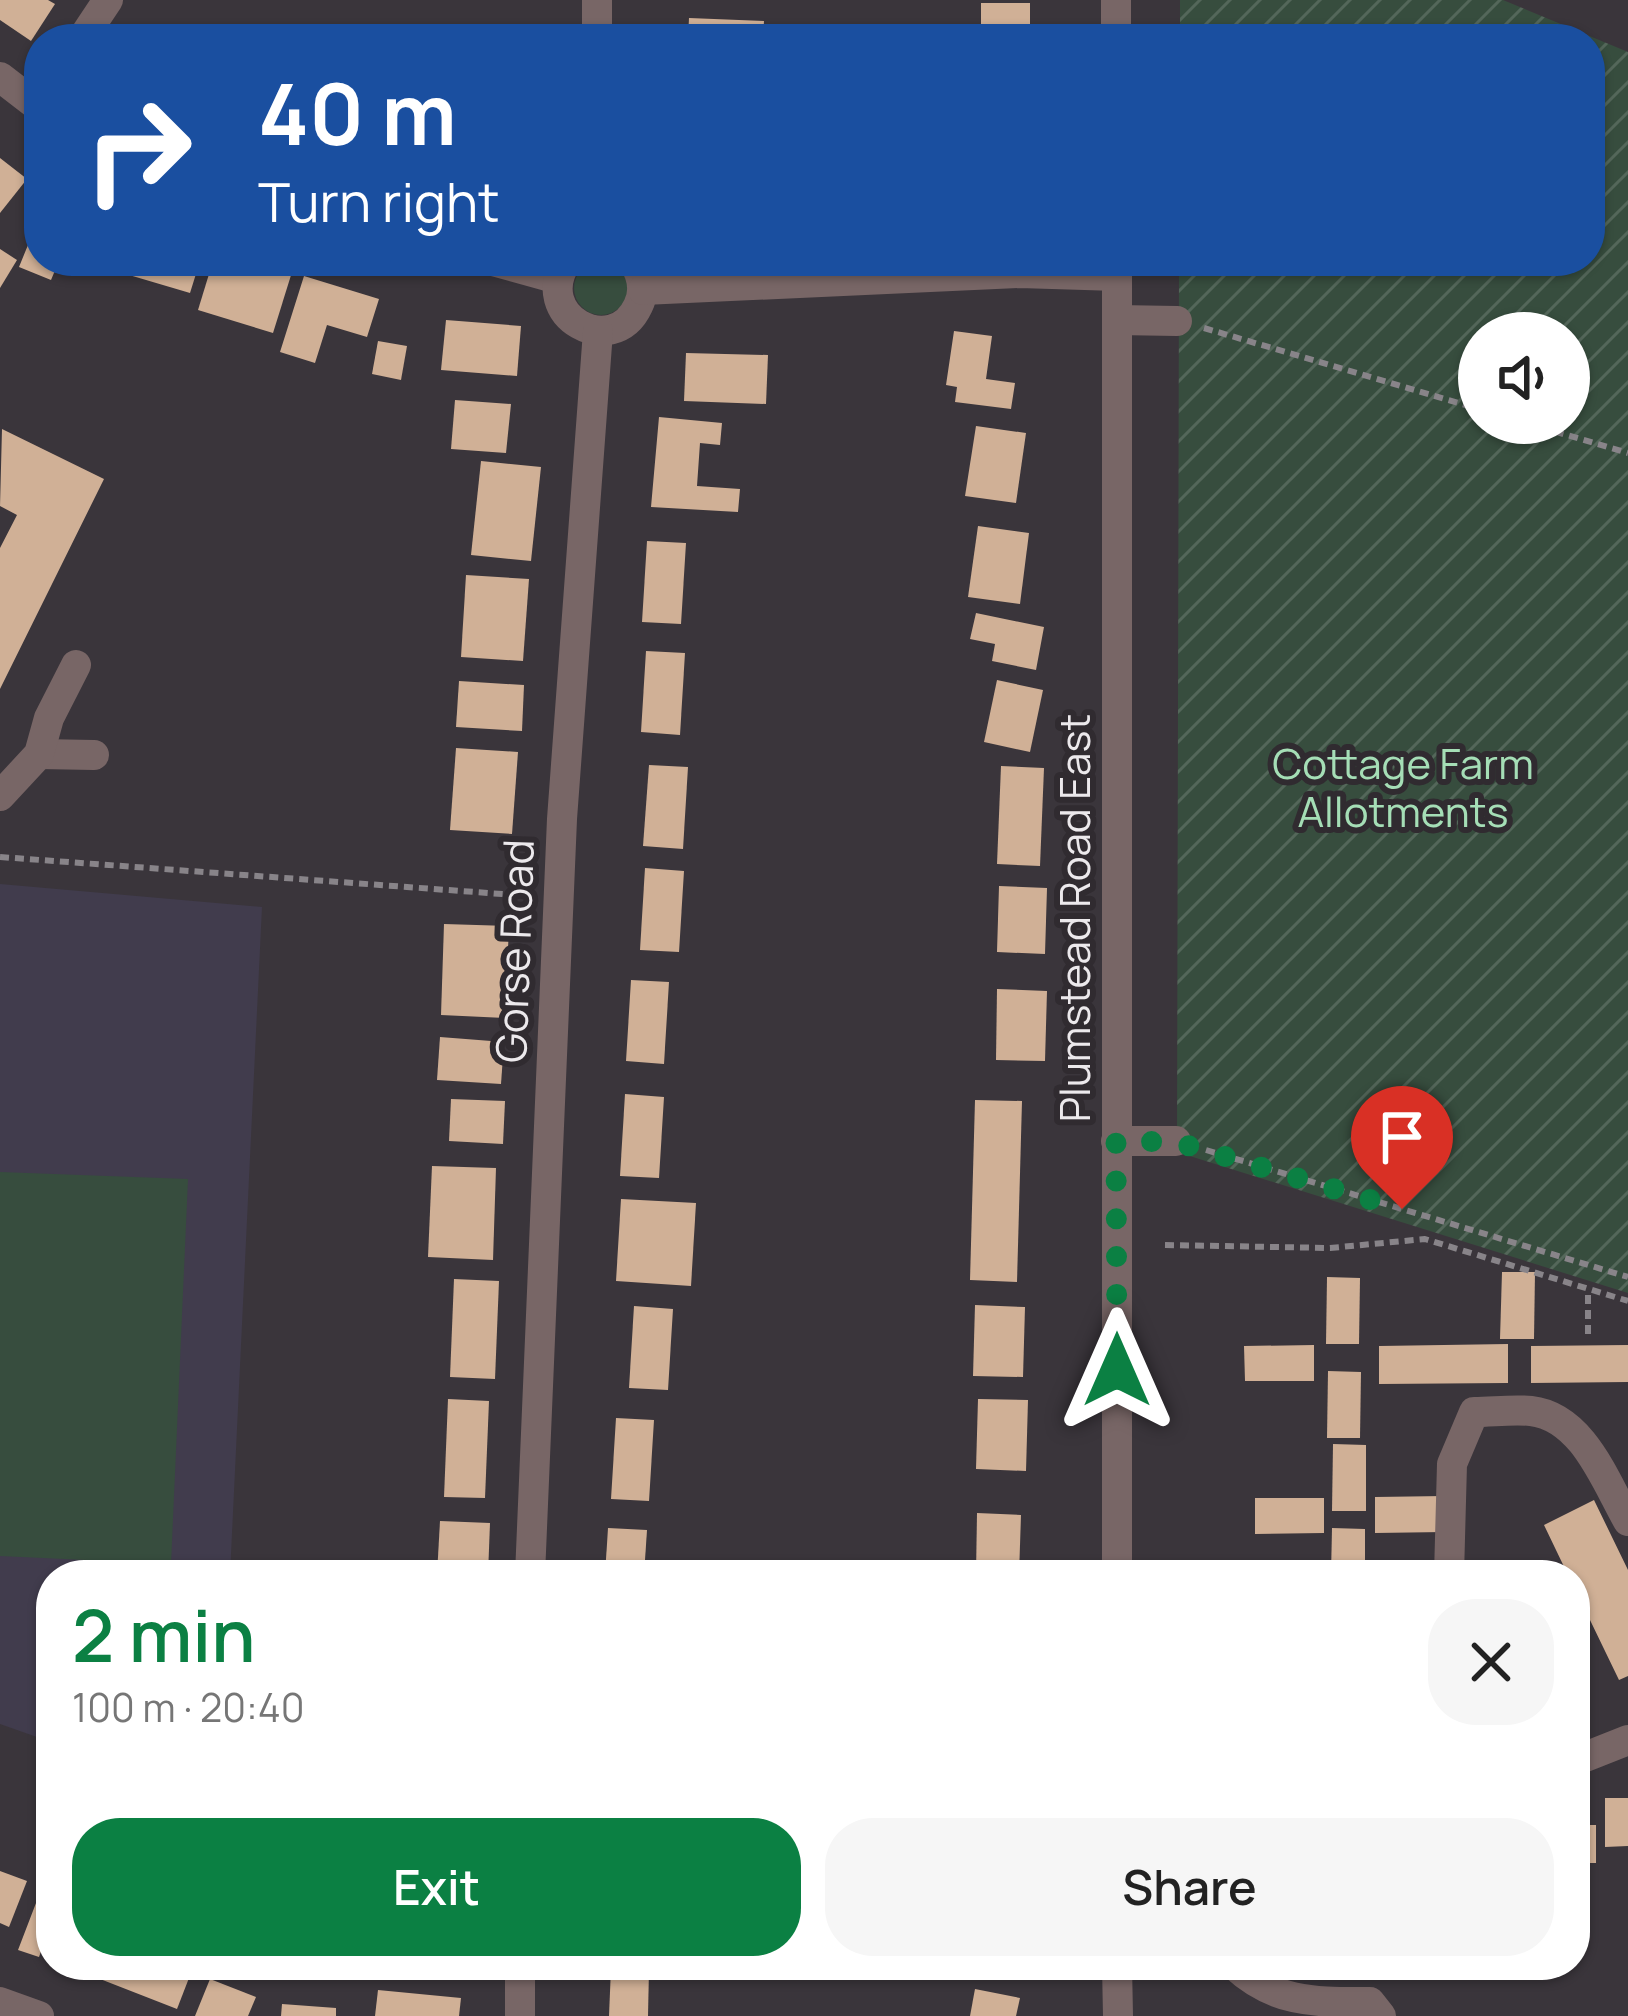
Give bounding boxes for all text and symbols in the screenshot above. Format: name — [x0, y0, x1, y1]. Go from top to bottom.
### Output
text: 40 m — [258, 55, 457, 170]
icon: right — [60, 72, 216, 228]
text: Turn right — [258, 164, 500, 238]
map controls — [1458, 312, 1590, 444]
button: sound — [1458, 312, 1590, 444]
street label: Plumstead Road East — [1045, 714, 1103, 1122]
park label: Cottage Farm Allotments — [1272, 734, 1534, 840]
street label: Gorse Road — [481, 838, 547, 1064]
pin — [1351, 1086, 1453, 1209]
icon: arrive — [1369, 1104, 1435, 1170]
position arrow — [1054, 1307, 1180, 1433]
text: 2 min — [72, 1585, 256, 1684]
button: close — [1428, 1599, 1554, 1725]
text: 100 m · 20:40 — [72, 1680, 305, 1734]
button: Exit — [72, 1818, 801, 1956]
button: Share — [825, 1818, 1554, 1956]

